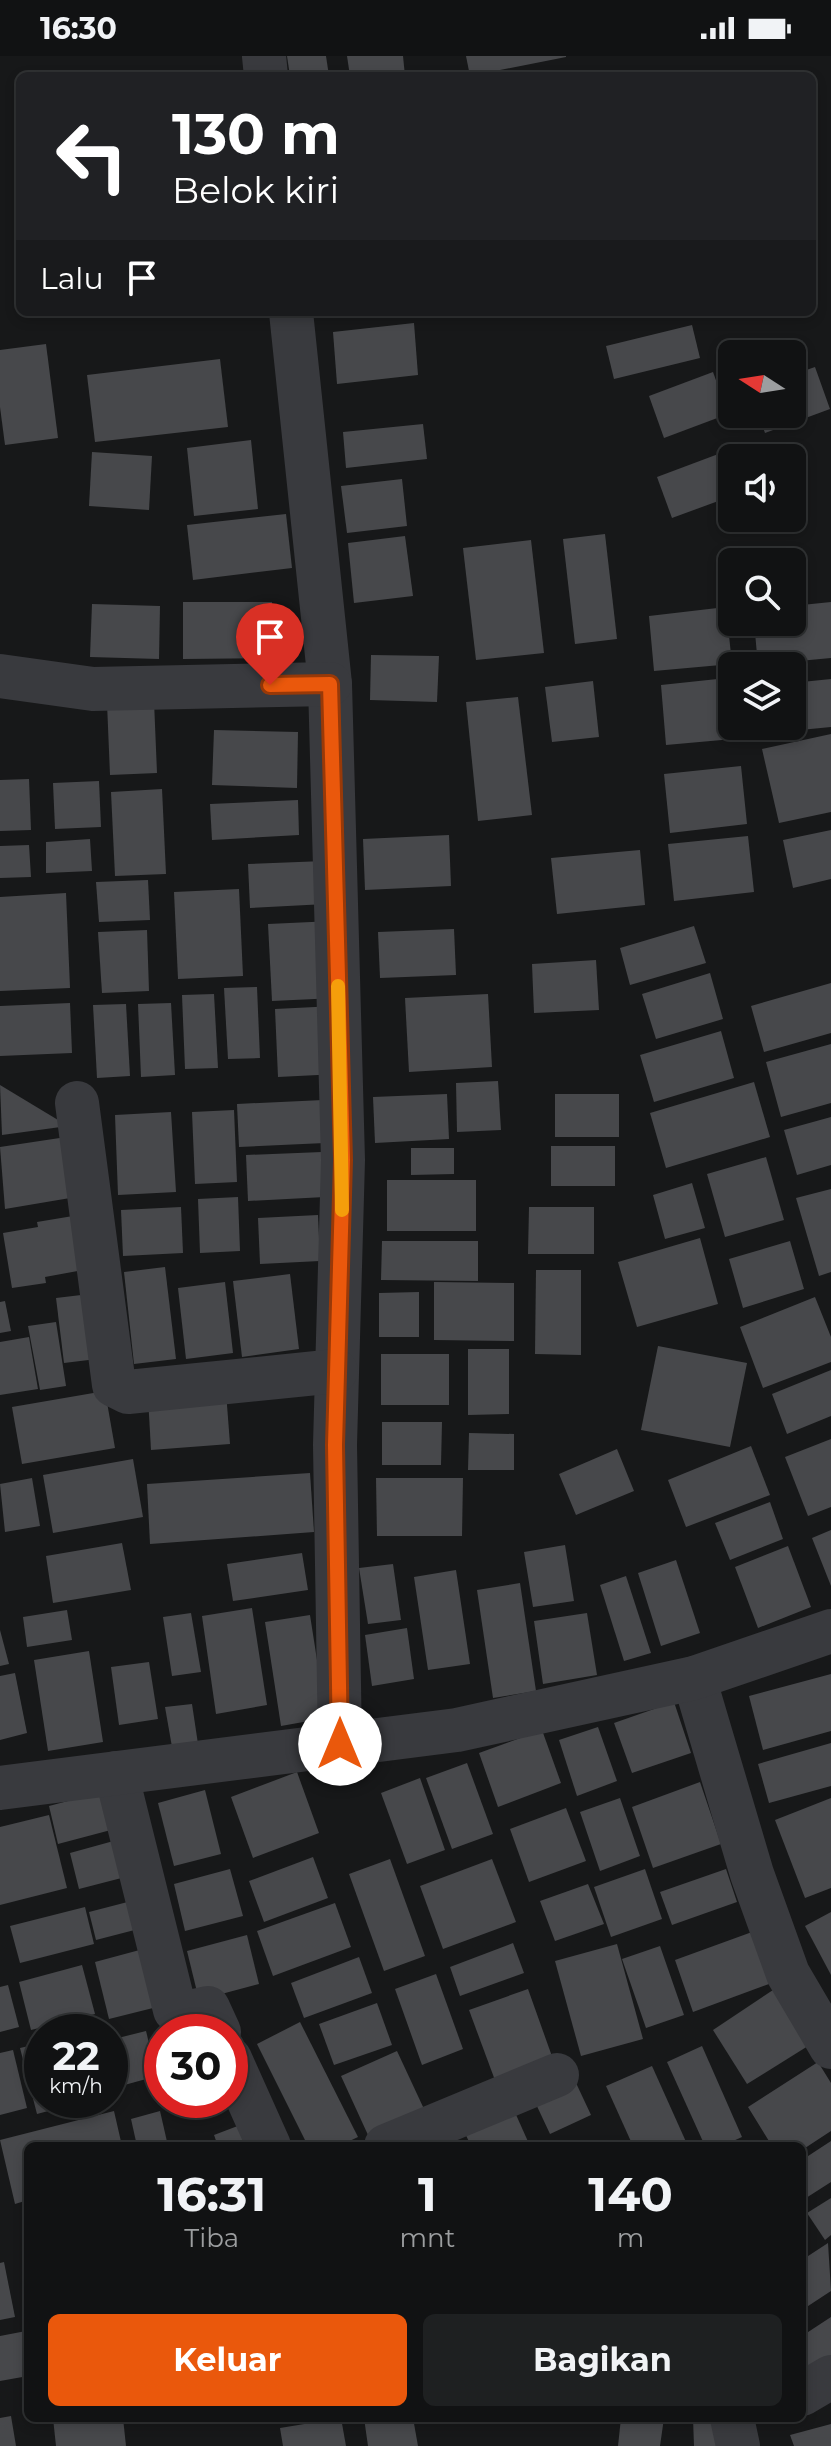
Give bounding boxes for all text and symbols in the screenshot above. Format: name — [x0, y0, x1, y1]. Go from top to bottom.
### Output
text: 16:30 — [40, 10, 117, 47]
text: 130 m — [172, 100, 340, 168]
icon: left — [40, 104, 144, 208]
text: Belok kiri — [172, 168, 339, 212]
icon: arrive — [120, 256, 164, 300]
text: Lalu — [40, 260, 104, 297]
north arrow — [718, 340, 806, 428]
map controls — [718, 340, 806, 740]
button: sound — [718, 444, 806, 532]
button: search — [718, 548, 806, 636]
pin — [236, 603, 304, 685]
icon: arrive — [248, 615, 292, 659]
button: layers — [718, 652, 806, 740]
position arrow — [298, 1702, 382, 1786]
speed limit sign: 30 — [144, 2014, 248, 2118]
text: 22 — [52, 2031, 100, 2080]
text: km/h — [49, 2074, 103, 2098]
text: 16:31 — [157, 2165, 266, 2223]
text: 1 — [418, 2165, 437, 2223]
text: 140 — [588, 2165, 673, 2223]
text: Tiba — [184, 2222, 239, 2254]
text: mnt — [399, 2222, 455, 2254]
text: m — [617, 2222, 644, 2254]
button: Keluar — [48, 2314, 407, 2406]
button: Bagikan — [423, 2314, 782, 2406]

